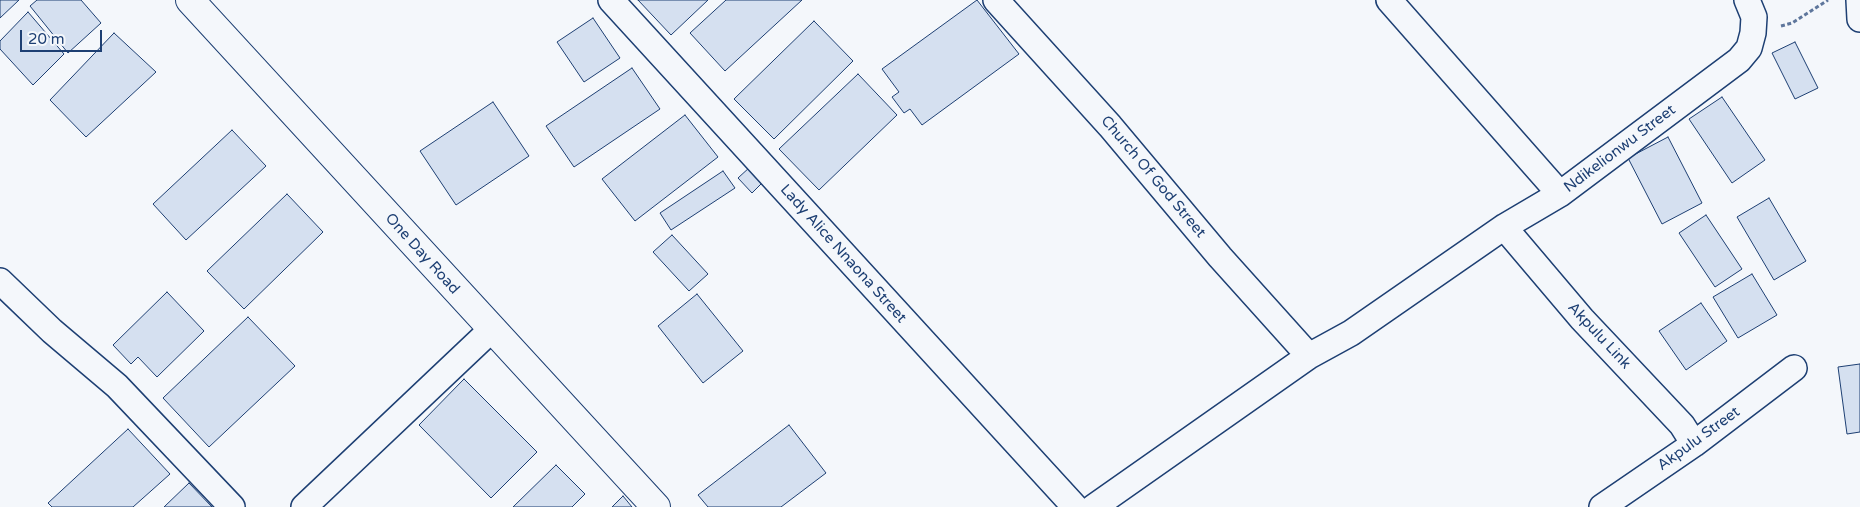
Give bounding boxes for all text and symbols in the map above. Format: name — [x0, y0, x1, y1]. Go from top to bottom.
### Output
scale bar — [22, 20, 105, 52]
text: 20 m — [28, 30, 65, 48]
street label: Ndikelionwu Street — [1561, 101, 1679, 197]
street label: Church Of God Street — [1097, 112, 1209, 242]
street label: Lady Alice Nnaona Street — [776, 181, 910, 327]
street label: One Day Road — [381, 210, 463, 298]
street label: Akpulu Link — [1564, 299, 1634, 373]
street label: Akpulu Street — [1654, 403, 1744, 475]

